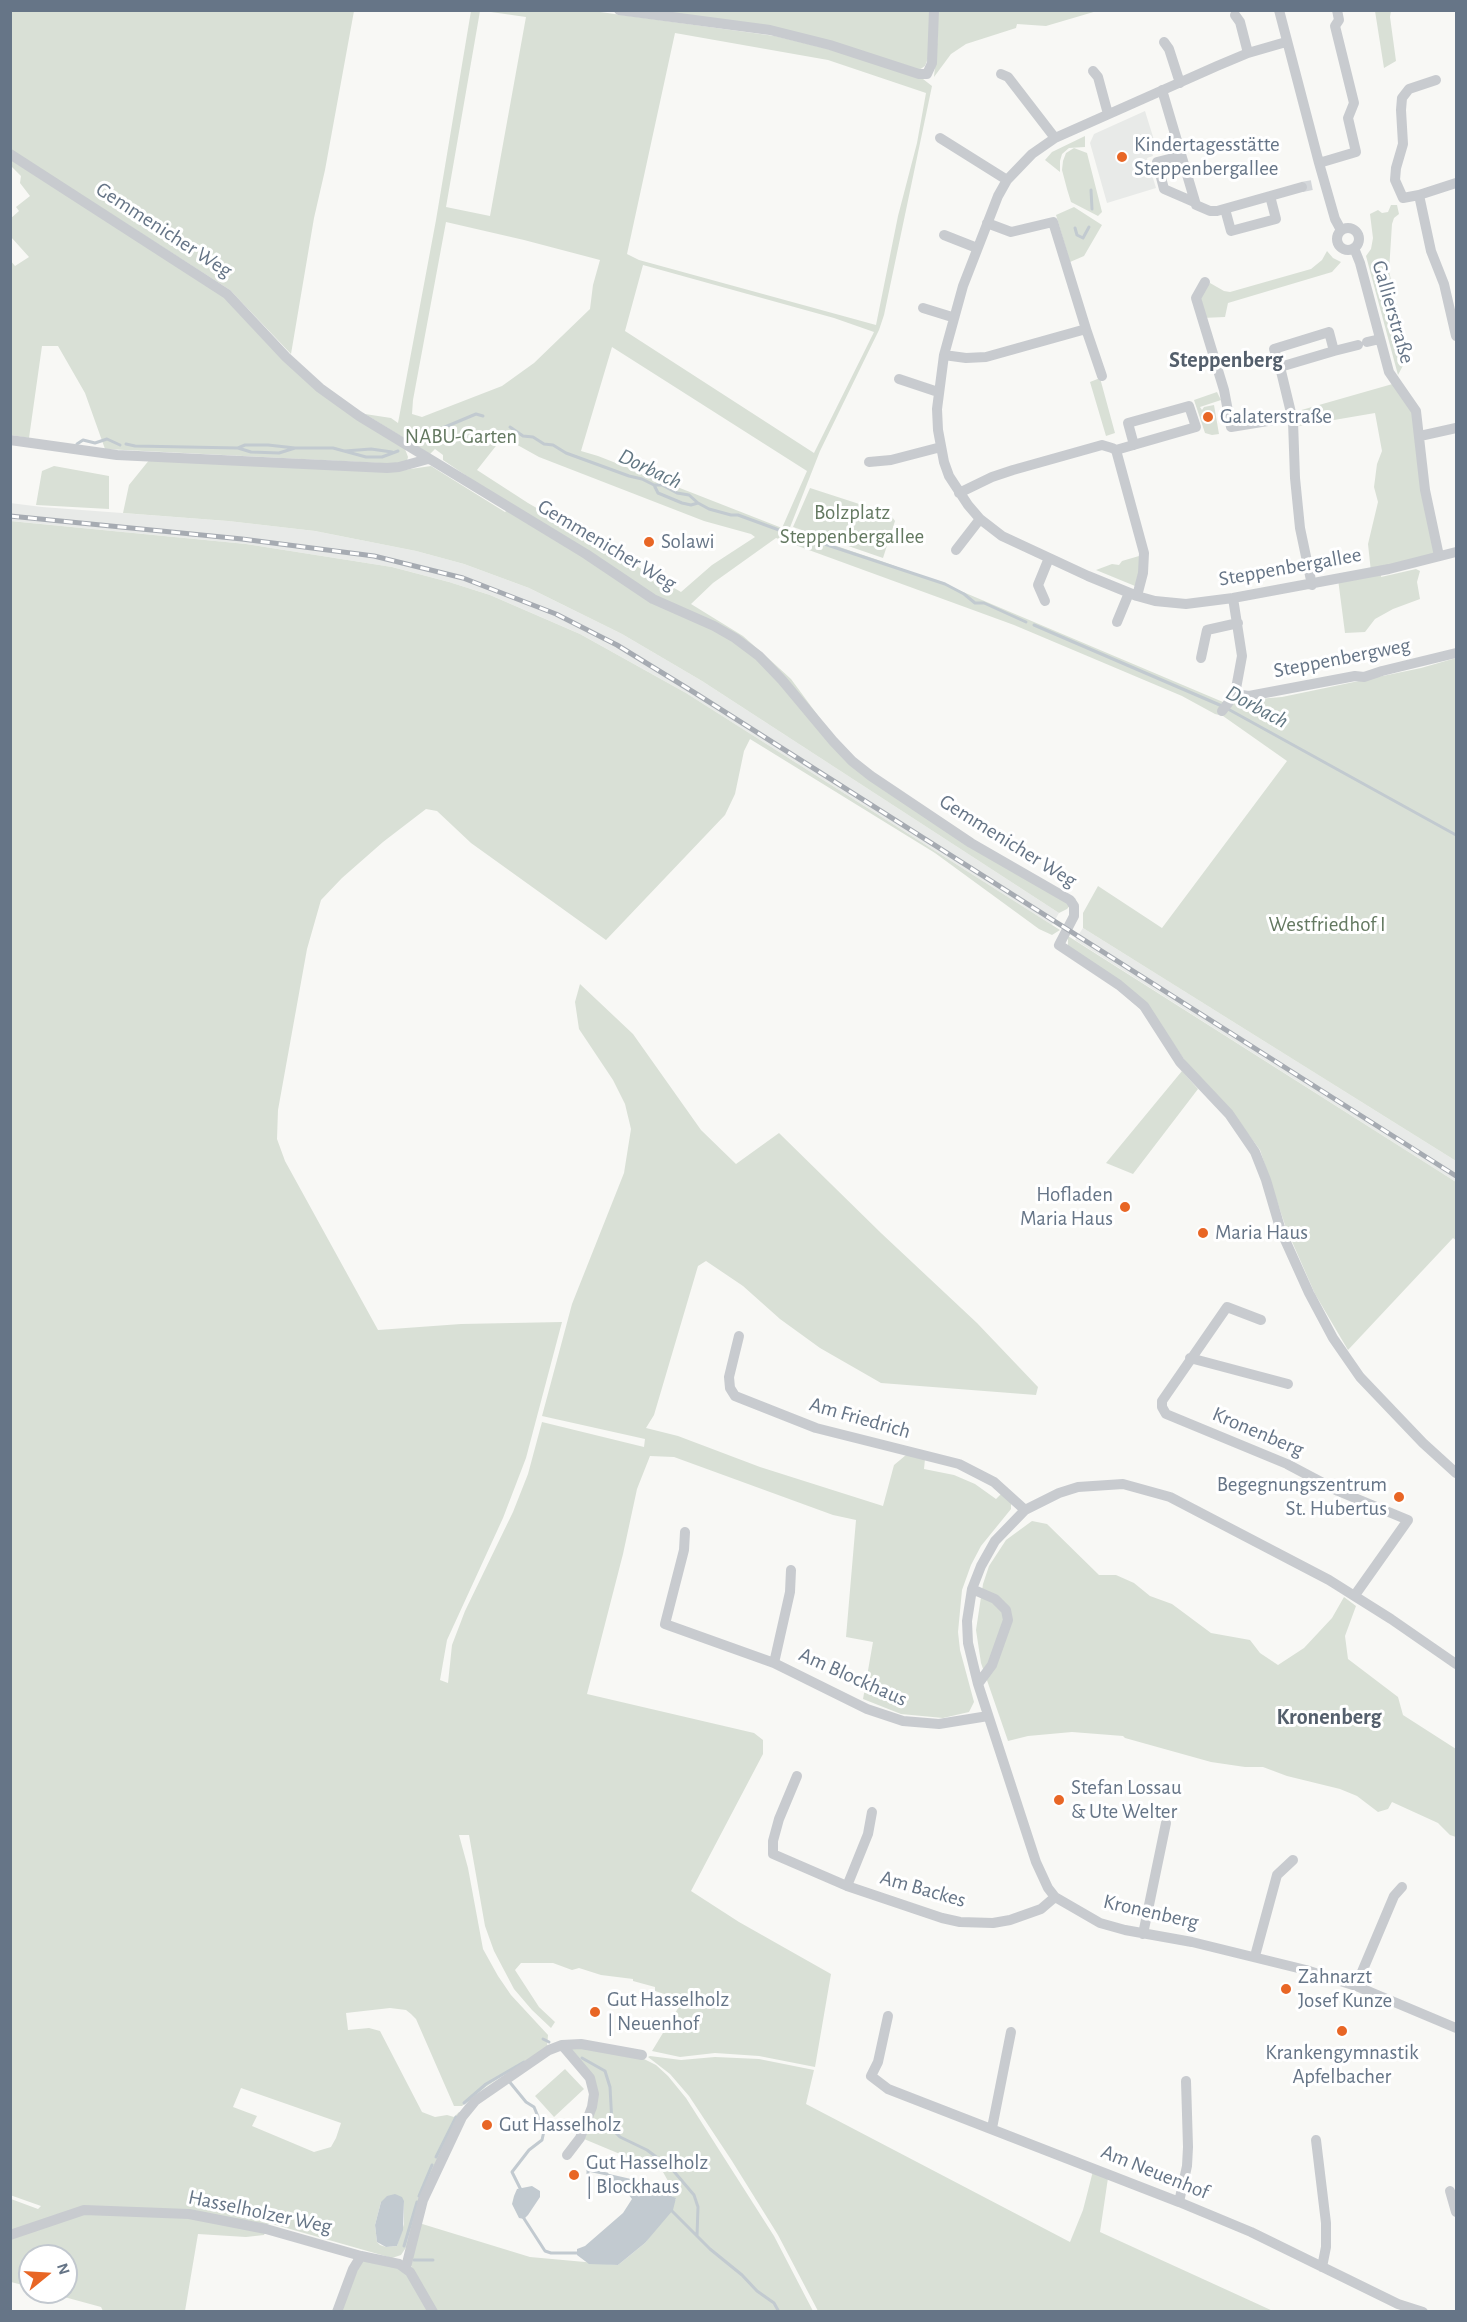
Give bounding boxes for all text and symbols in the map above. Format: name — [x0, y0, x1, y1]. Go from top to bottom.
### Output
place label: Kindertagesstätte Steppenbergallee — [1134, 132, 1280, 182]
marker: Kindertagesstätte Steppenbergallee — [1115, 150, 1129, 164]
street label: Gemmenicher Weg — [91, 177, 237, 283]
street label: Gallierstraße — [1366, 258, 1420, 366]
district label: Steppenberg — [1169, 347, 1283, 373]
place label: Galaterstraße — [1220, 404, 1332, 430]
marker: Galaterstraße — [1201, 410, 1215, 424]
park label: NABU-Garten — [405, 424, 517, 450]
water label: Dorbach — [614, 443, 686, 495]
street label: Gemmenicher Weg — [533, 494, 681, 596]
park label: Bolzplatz Steppenbergallee — [780, 500, 924, 550]
place label: Solawi — [661, 529, 715, 555]
marker: Solawi — [642, 535, 656, 549]
street label: Steppenbergallee — [1217, 542, 1363, 592]
street label: Steppenbergweg — [1271, 632, 1413, 684]
water label: Dorbach — [1221, 680, 1293, 734]
street label: Gemmenicher Weg — [935, 789, 1081, 893]
park label: Westfriedhof I — [1268, 912, 1386, 938]
place label: Hofladen Maria Haus — [1020, 1182, 1113, 1232]
marker: Hofladen Maria Haus — [1118, 1200, 1132, 1214]
place label: Maria Haus — [1215, 1220, 1308, 1246]
marker: Maria Haus — [1196, 1226, 1210, 1240]
street label: Am Friedrich — [807, 1392, 913, 1444]
street label: Kronenberg — [1208, 1401, 1308, 1463]
place label: Begegnungszentrum St. Hubertus — [1217, 1472, 1387, 1522]
marker: Begegnungszentrum St. Hubertus — [1392, 1490, 1406, 1504]
street label: Am Blockhaus — [795, 1642, 911, 1712]
district label: Kronenberg — [1276, 1704, 1382, 1730]
place label: Stefan Lossau & Ute Welter — [1071, 1775, 1182, 1825]
marker: Stefan Lossau & Ute Welter — [1052, 1793, 1066, 1807]
street label: Am Backes — [877, 1865, 969, 1913]
street label: Kronenberg — [1101, 1889, 1201, 1935]
place label: Zahnarzt Josef Kunze — [1298, 1964, 1392, 2014]
marker: Zahnarzt Josef Kunze — [1279, 1982, 1293, 1996]
place label: Gut Hasselholz | Neuenhof — [607, 1987, 729, 2037]
marker: Gut Hasselholz | Neuenhof — [588, 2005, 602, 2019]
marker: Krankengymnastik Apfelbacher — [1335, 2024, 1349, 2038]
place label: Krankengymnastik Apfelbacher — [1265, 2040, 1419, 2090]
place label: Gut Hasselholz — [499, 2112, 621, 2138]
marker: Gut Hasselholz — [480, 2118, 494, 2132]
street label: Am Neuenhof — [1097, 2139, 1213, 2205]
place label: Gut Hasselholz | Blockhaus — [586, 2150, 708, 2200]
marker: Gut Hasselholz | Blockhaus — [567, 2168, 581, 2182]
street label: Hasselholzer Weg — [186, 2184, 334, 2240]
north arrow — [18, 2244, 78, 2304]
text: N — [54, 2261, 73, 2277]

